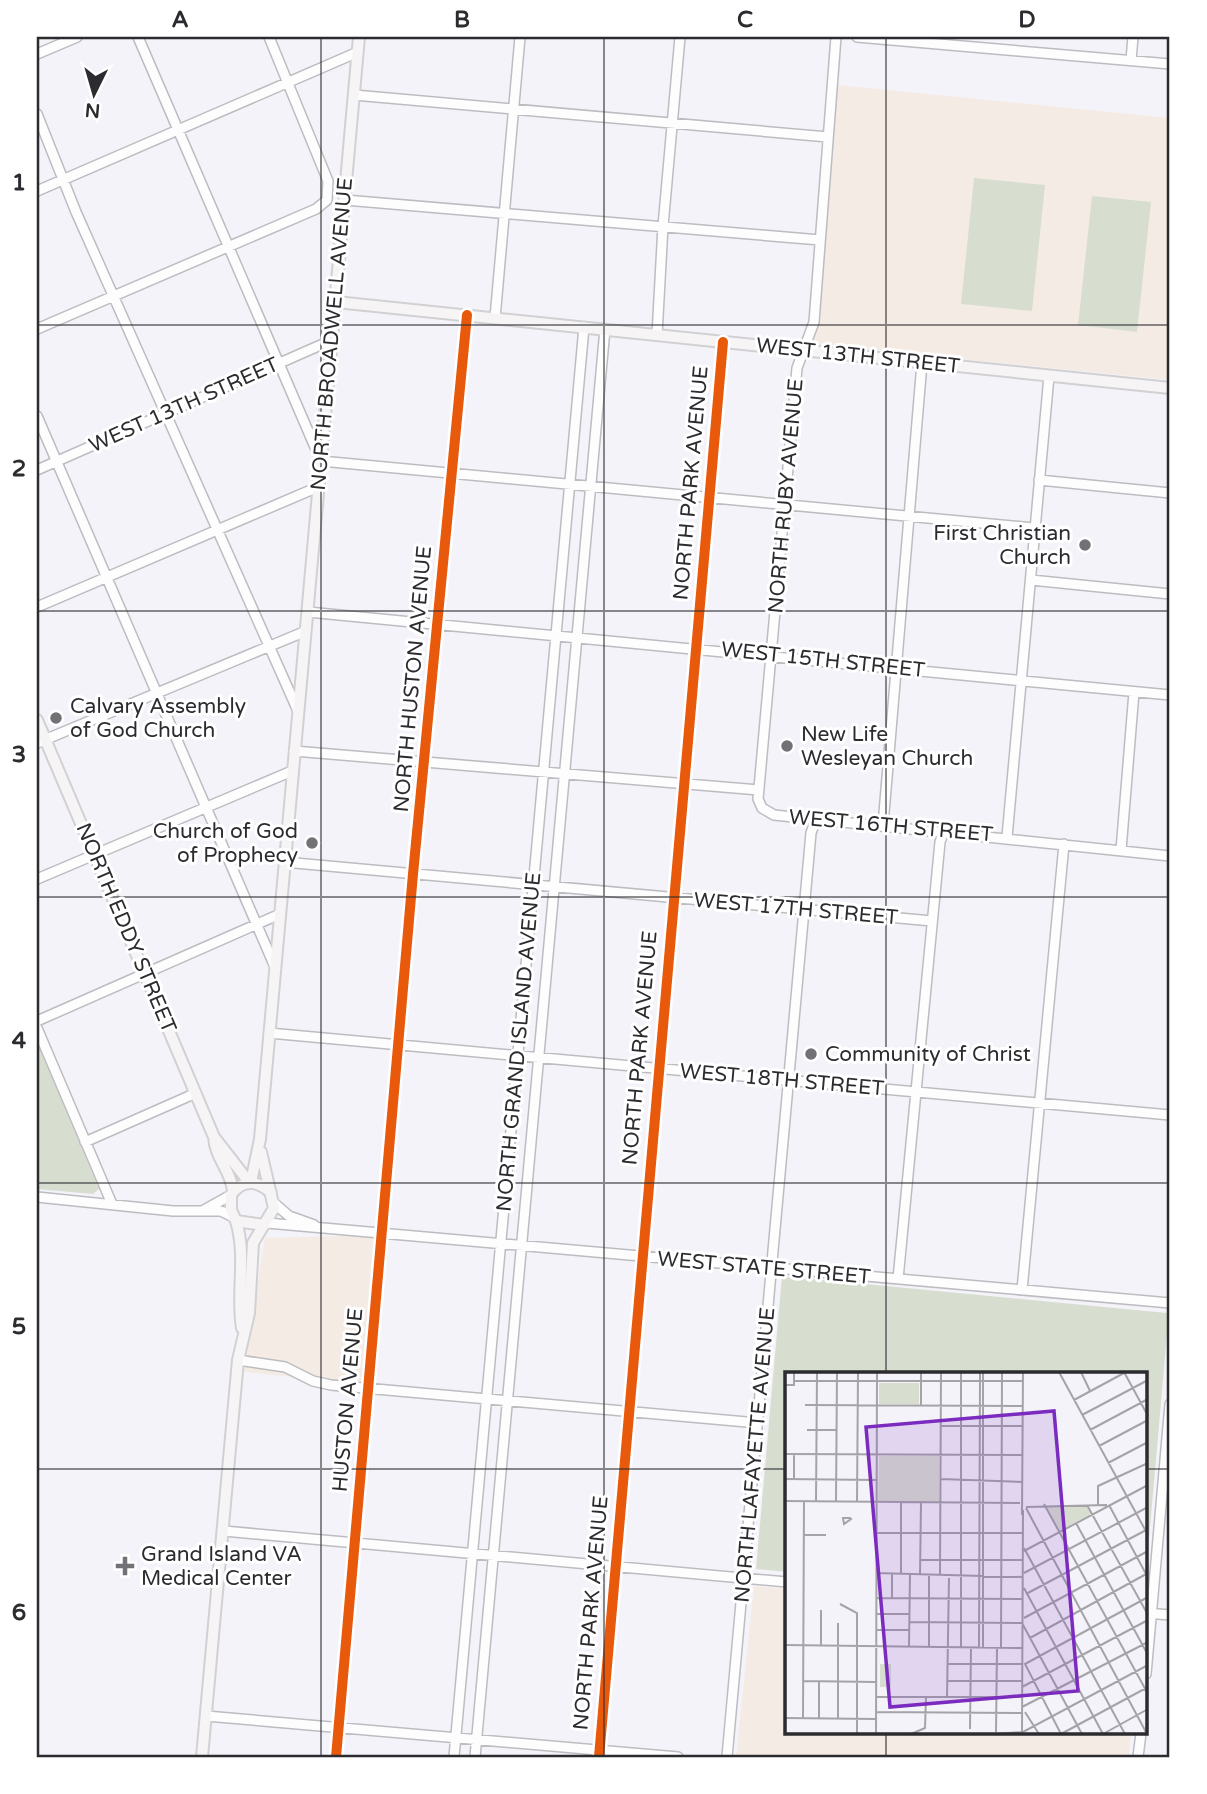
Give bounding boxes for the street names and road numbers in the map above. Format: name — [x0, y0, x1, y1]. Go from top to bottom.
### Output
street label: NORTH BROADWELL AVENUE — [306, 177, 358, 491]
street label: WEST 13TH STREET — [755, 333, 961, 379]
street label: WEST 13TH STREET — [85, 352, 283, 458]
street label: NORTH PARK AVENUE — [668, 365, 714, 601]
street label: NORTH RUBY AVENUE — [763, 378, 809, 614]
street label: NORTH HUSTON AVENUE — [389, 545, 437, 813]
street label: WEST 15TH STREET — [720, 637, 926, 683]
street label: WEST 16TH STREET — [788, 805, 994, 847]
street label: NORTH EDDY STREET — [70, 819, 182, 1037]
street label: NORTH GRAND ISLAND AVENUE — [492, 871, 546, 1213]
street label: WEST 17TH STREET — [693, 888, 899, 930]
street label: NORTH PARK AVENUE — [617, 930, 663, 1166]
street label: WEST 18TH STREET — [679, 1059, 885, 1101]
street label: WEST STATE STREET — [656, 1246, 872, 1290]
street label: NORTH LAFAYETTE AVENUE — [730, 1306, 780, 1604]
street label: HUSTON AVENUE — [328, 1307, 368, 1493]
street label: NORTH PARK AVENUE — [568, 1495, 614, 1731]

